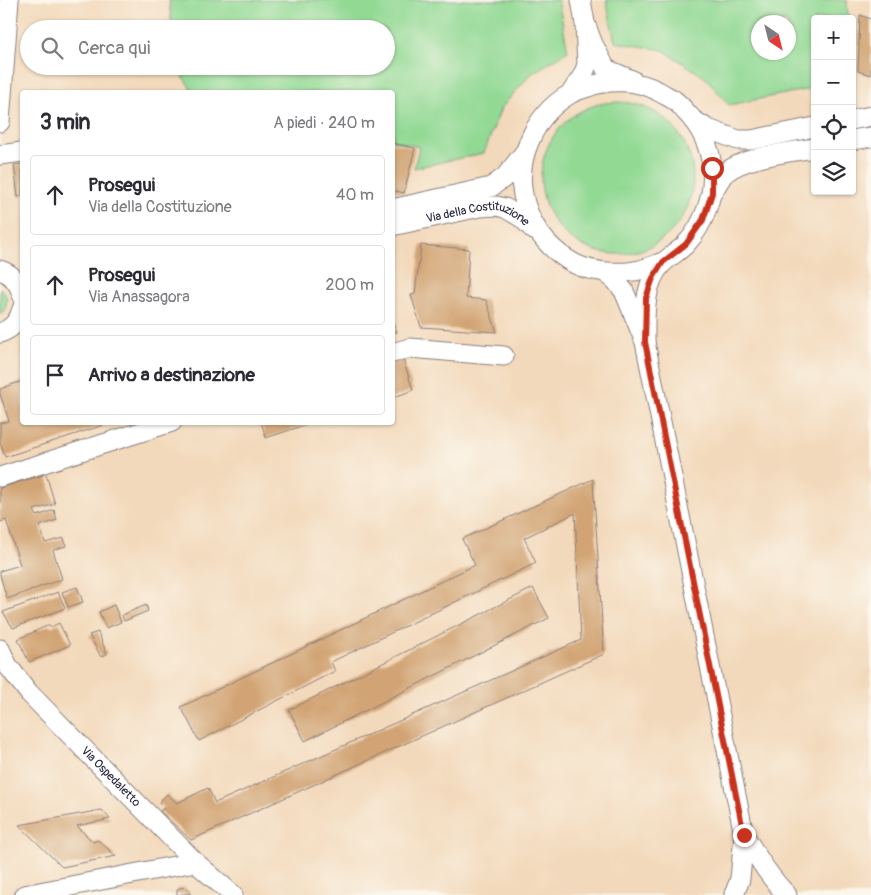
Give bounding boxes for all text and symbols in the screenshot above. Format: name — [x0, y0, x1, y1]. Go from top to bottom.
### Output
north arrow — [751, 15, 796, 60]
map controls — [811, 15, 856, 195]
button: + — [811, 15, 856, 60]
search box — [20, 20, 395, 75]
icon: search — [38, 34, 66, 62]
text: Cerca qui — [78, 36, 150, 60]
button: − — [811, 60, 856, 105]
button: locate — [811, 105, 856, 150]
text: 3 min — [40, 109, 90, 136]
text: A piedi · 240 m — [273, 113, 375, 133]
button: layers — [811, 150, 856, 195]
route start — [701, 157, 724, 180]
text: Prosegui — [88, 173, 155, 197]
icon: ahead — [41, 181, 69, 209]
text: 40 m — [336, 185, 374, 205]
text: Via della Costituzione — [88, 197, 232, 217]
street label: Via della Costituzione — [425, 198, 533, 229]
text: Prosegui — [88, 263, 155, 287]
icon: ahead — [41, 271, 69, 299]
text: 200 m — [326, 275, 374, 295]
text: Via Anassagora — [88, 287, 190, 307]
icon: arrive — [41, 361, 69, 389]
text: Arrivo a destinazione — [88, 363, 255, 387]
street label: Via Ospedaletto — [78, 743, 144, 810]
route end — [733, 824, 756, 847]

